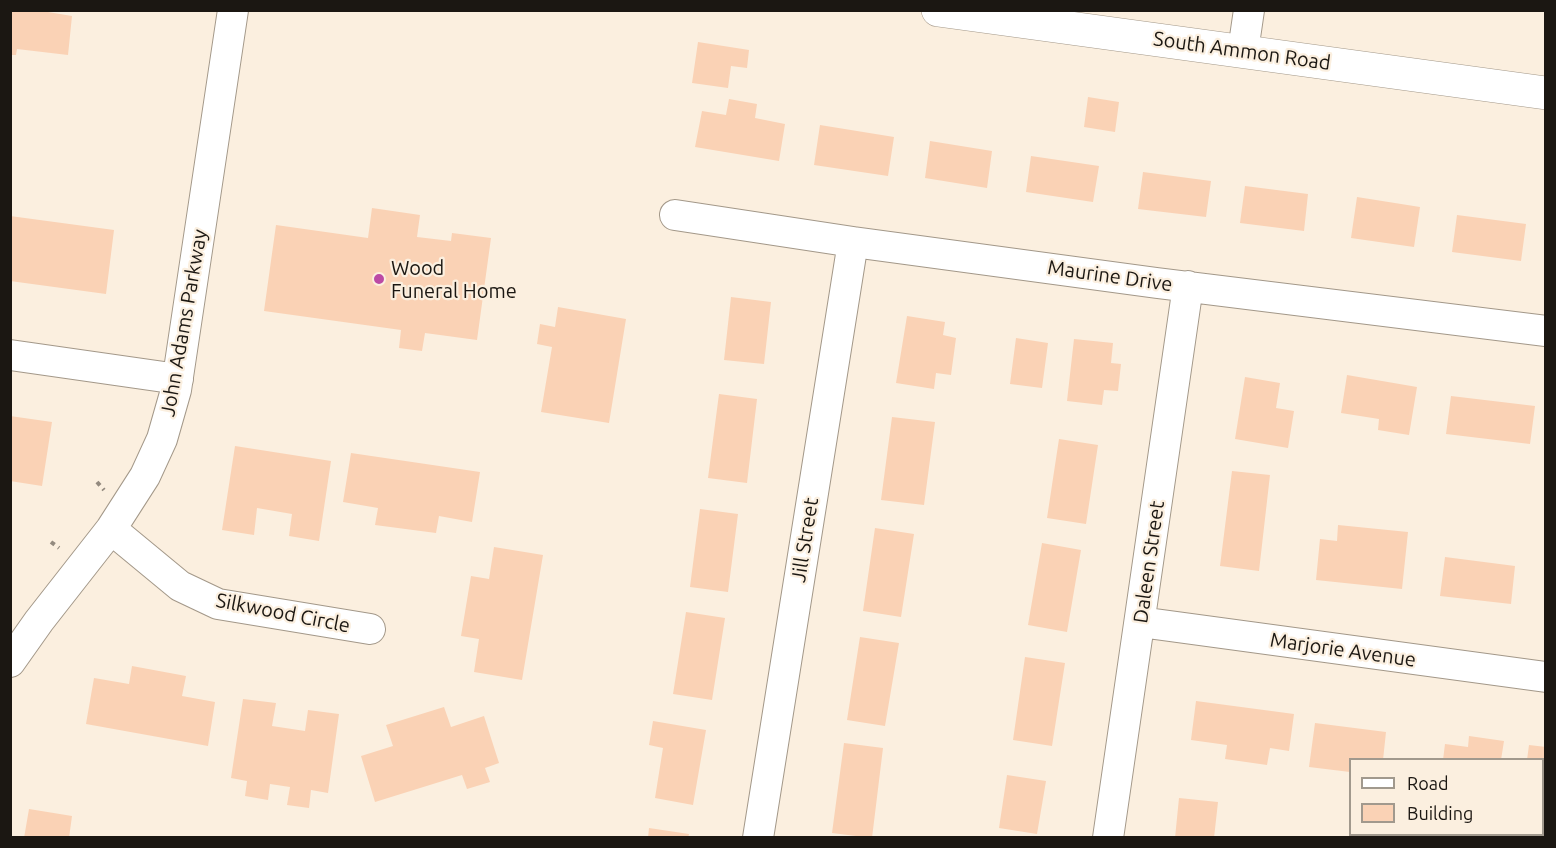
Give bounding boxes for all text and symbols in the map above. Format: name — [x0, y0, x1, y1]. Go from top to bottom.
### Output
street label: South Ammon Road — [1152, 27, 1332, 75]
street label: John Adams Parkway — [156, 228, 212, 418]
street label: Maurine Drive — [1046, 255, 1174, 297]
place label: Wood Funeral Home — [391, 256, 517, 303]
marker: Wood Funeral Home — [372, 272, 386, 286]
street label: Jill Street — [786, 496, 824, 584]
street label: Daleen Street — [1129, 499, 1169, 625]
street label: Silkwood Circle — [214, 588, 352, 638]
street label: Marjorie Avenue — [1268, 628, 1418, 672]
legend — [1349, 758, 1544, 836]
text: Road — [1407, 773, 1449, 793]
text: Building — [1407, 803, 1473, 823]

